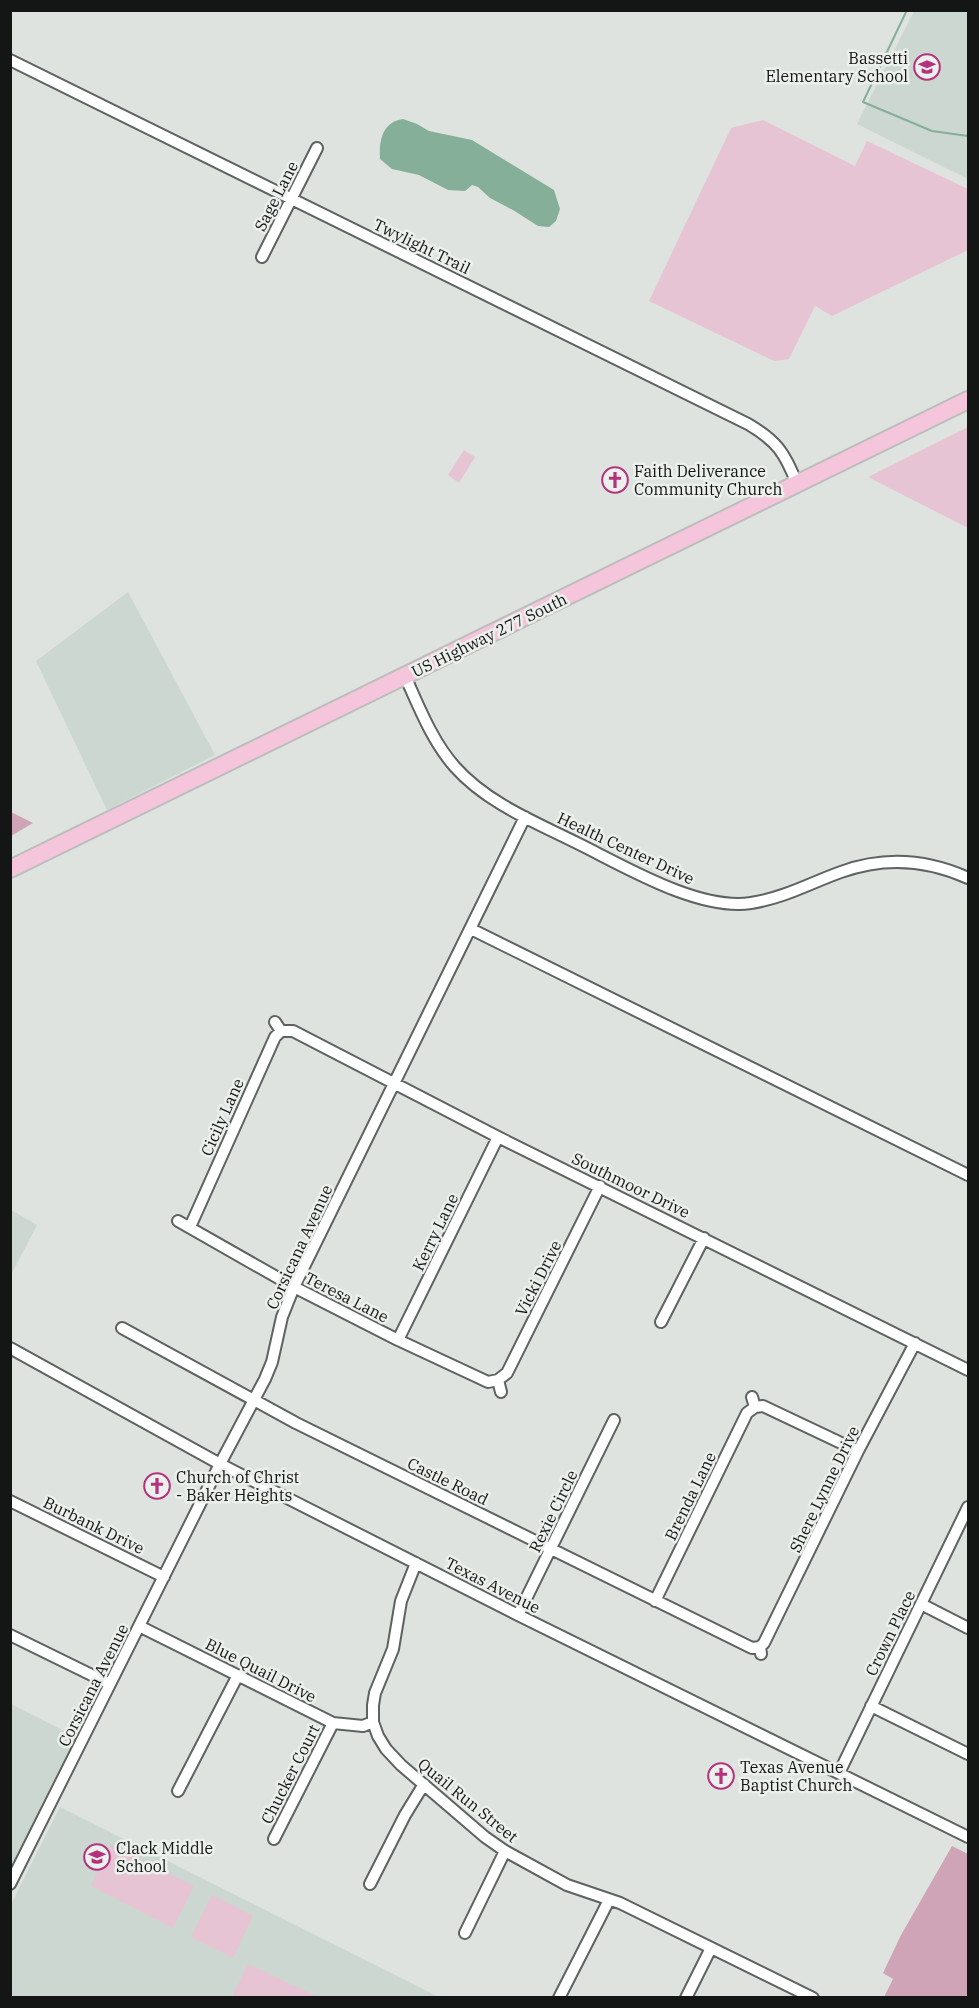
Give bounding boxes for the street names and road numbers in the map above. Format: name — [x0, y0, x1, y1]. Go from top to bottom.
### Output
street label: Sage Lane — [250, 158, 302, 234]
street label: Twylight Trail — [370, 214, 474, 278]
street label: US Highway 277 South — [408, 589, 570, 681]
street label: Health Center Drive — [554, 808, 698, 888]
street label: Cicily Lane — [196, 1075, 248, 1159]
street label: Southmoor Drive — [569, 1148, 693, 1222]
street label: Corsicana Avenue — [261, 1182, 337, 1312]
street label: Kerry Lane — [408, 1190, 462, 1274]
street label: Vicki Drive — [510, 1237, 566, 1319]
street label: Teresa Lane — [302, 1267, 392, 1327]
street label: Shere Lynne Drive — [785, 1423, 863, 1555]
street label: Brenda Lane — [660, 1449, 720, 1543]
street label: Castle Road — [404, 1453, 492, 1509]
street label: Rexie Circle — [524, 1466, 582, 1556]
street label: Burbank Drive — [40, 1492, 148, 1558]
street label: Texas Avenue — [442, 1553, 544, 1617]
street label: Crown Place — [861, 1587, 919, 1679]
street label: Corsicana Avenue — [53, 1620, 133, 1750]
street label: Blue Quail Drive — [202, 1633, 320, 1707]
street label: Chucker Court — [256, 1721, 324, 1827]
street label: Quail Run Street — [414, 1753, 522, 1847]

